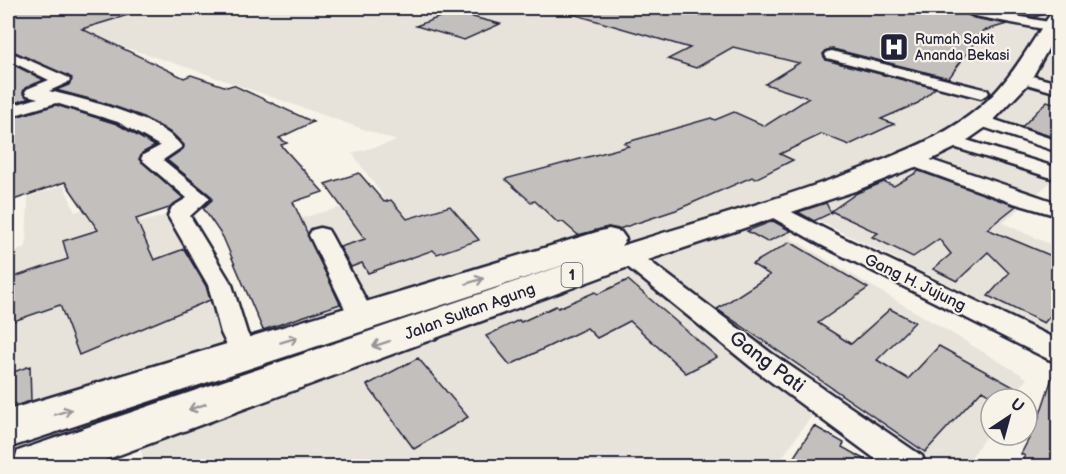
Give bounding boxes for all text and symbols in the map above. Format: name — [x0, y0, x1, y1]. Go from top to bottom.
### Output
hospital icon: Rumah Sakit Ananda Bekasi — [878, 31, 910, 63]
place label: Rumah Sakit Ananda Bekasi — [915, 31, 1010, 64]
street label: Gang H. Jujung — [861, 250, 969, 316]
road number: 1 — [562, 263, 582, 287]
one-way arrow — [465, 275, 484, 286]
street label: Jalan Sultan Agung — [402, 280, 538, 344]
street label: Gang Pati — [724, 326, 810, 398]
one-way arrow — [279, 333, 298, 344]
one-way arrow — [372, 339, 391, 350]
north arrow — [979, 387, 1039, 447]
text: U — [1007, 395, 1027, 417]
one-way arrow — [188, 403, 207, 414]
one-way arrow — [53, 405, 72, 416]

